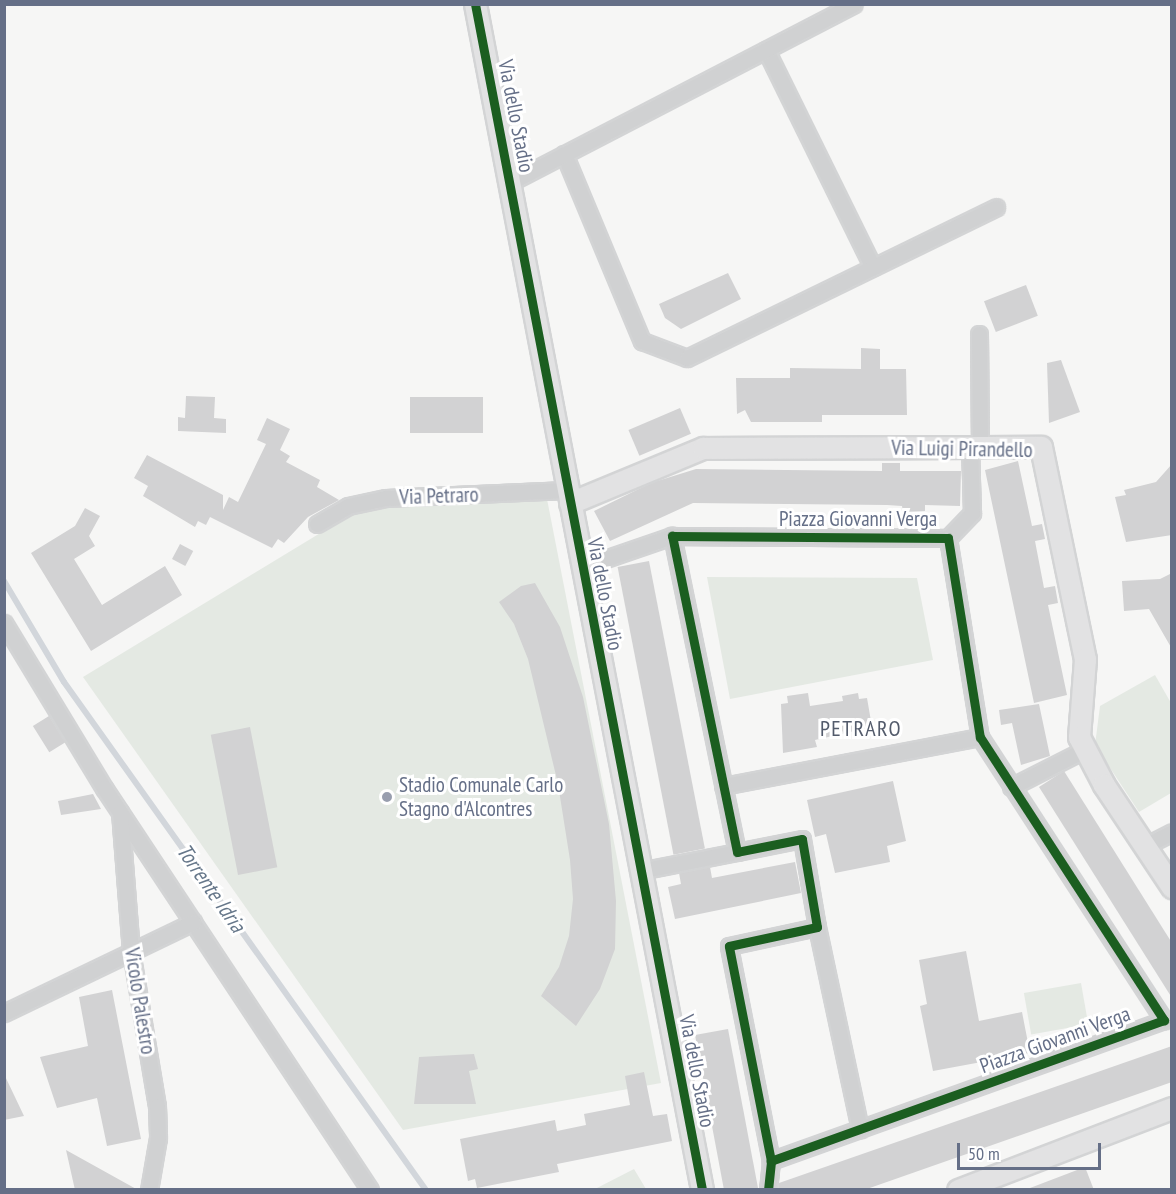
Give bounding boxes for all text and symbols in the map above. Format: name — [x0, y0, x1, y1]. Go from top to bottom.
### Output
street label: Via dello Stadio — [493, 58, 539, 174]
street label: Via Luigi Pirandello — [891, 435, 1033, 463]
street label: Via Petraro — [399, 482, 479, 510]
street label: Piazza Giovanni Verga — [779, 506, 937, 532]
street label: Via dello Stadio — [582, 536, 628, 652]
district label: PETRARO — [820, 716, 902, 742]
place label: Stadio Comunale Carlo Stagno d'Alcontres — [399, 772, 563, 822]
marker: Stadio Comunale Carlo Stagno d'Alcontres — [380, 790, 394, 804]
water label: Torrente Idria — [171, 839, 251, 937]
street label: Vicolo Palestro — [119, 946, 161, 1056]
street label: Piazza Giovanni Verga — [976, 1001, 1134, 1079]
street label: Via dello Stadio — [674, 1013, 720, 1129]
scale bar — [960, 1131, 1104, 1169]
text: 50 m — [968, 1142, 1000, 1165]

